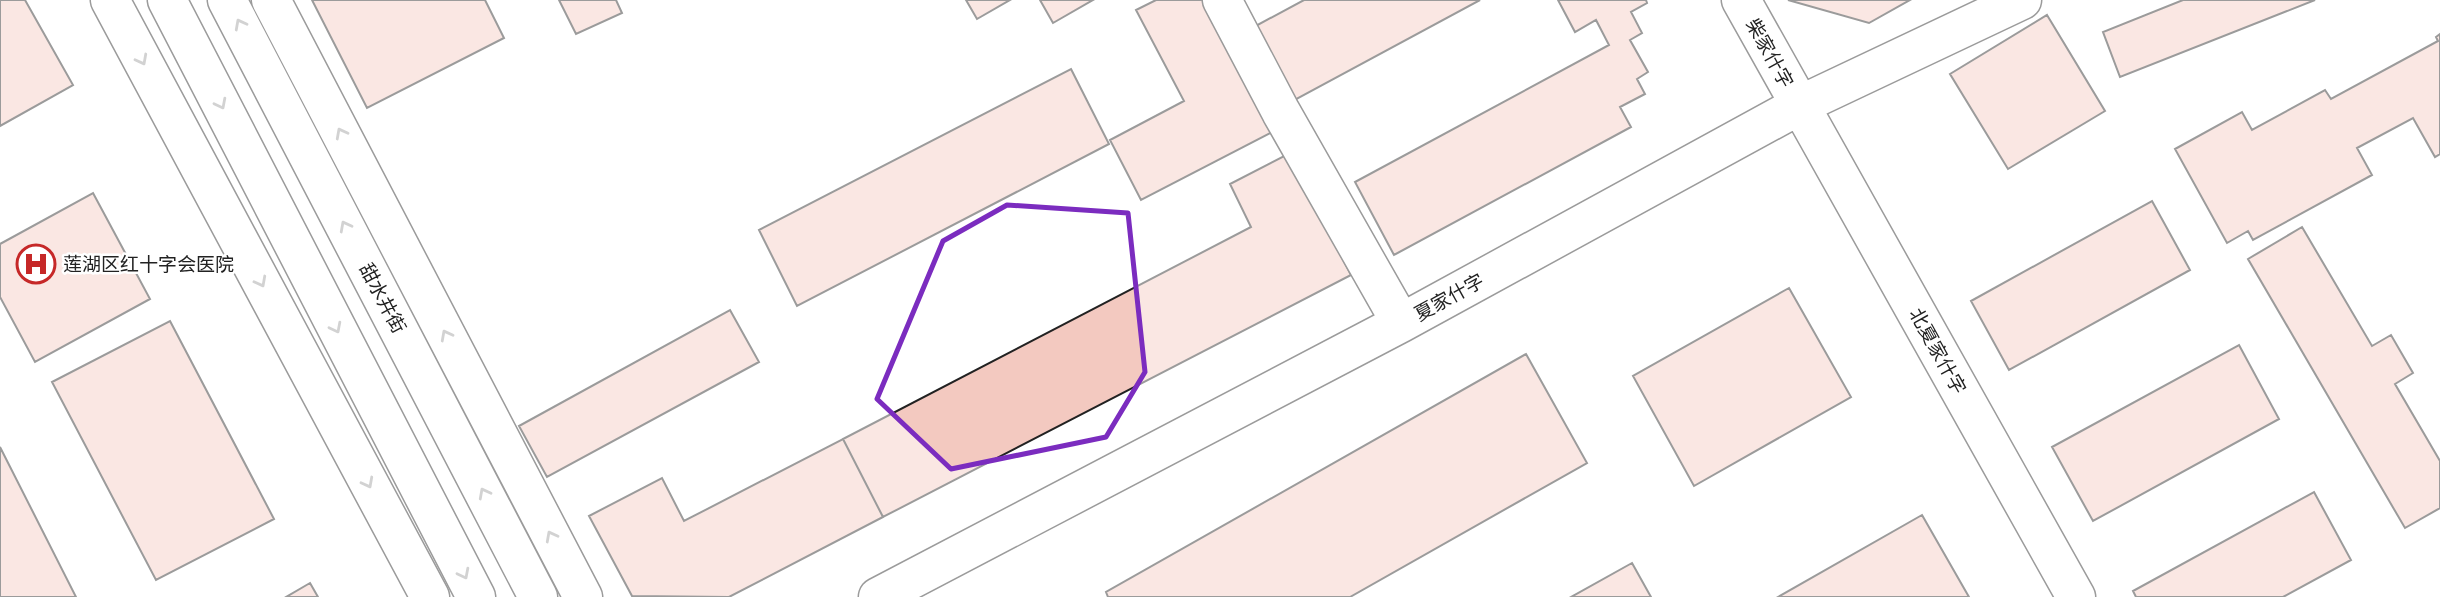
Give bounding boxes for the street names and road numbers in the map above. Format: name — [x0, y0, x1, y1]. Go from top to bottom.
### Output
street label: 柴家什字 — [1741, 14, 1798, 92]
street label: 甜水井街 — [355, 259, 411, 337]
street label: 夏家什字 — [1410, 269, 1488, 326]
street label: 北夏家什字 — [1904, 304, 1971, 398]

